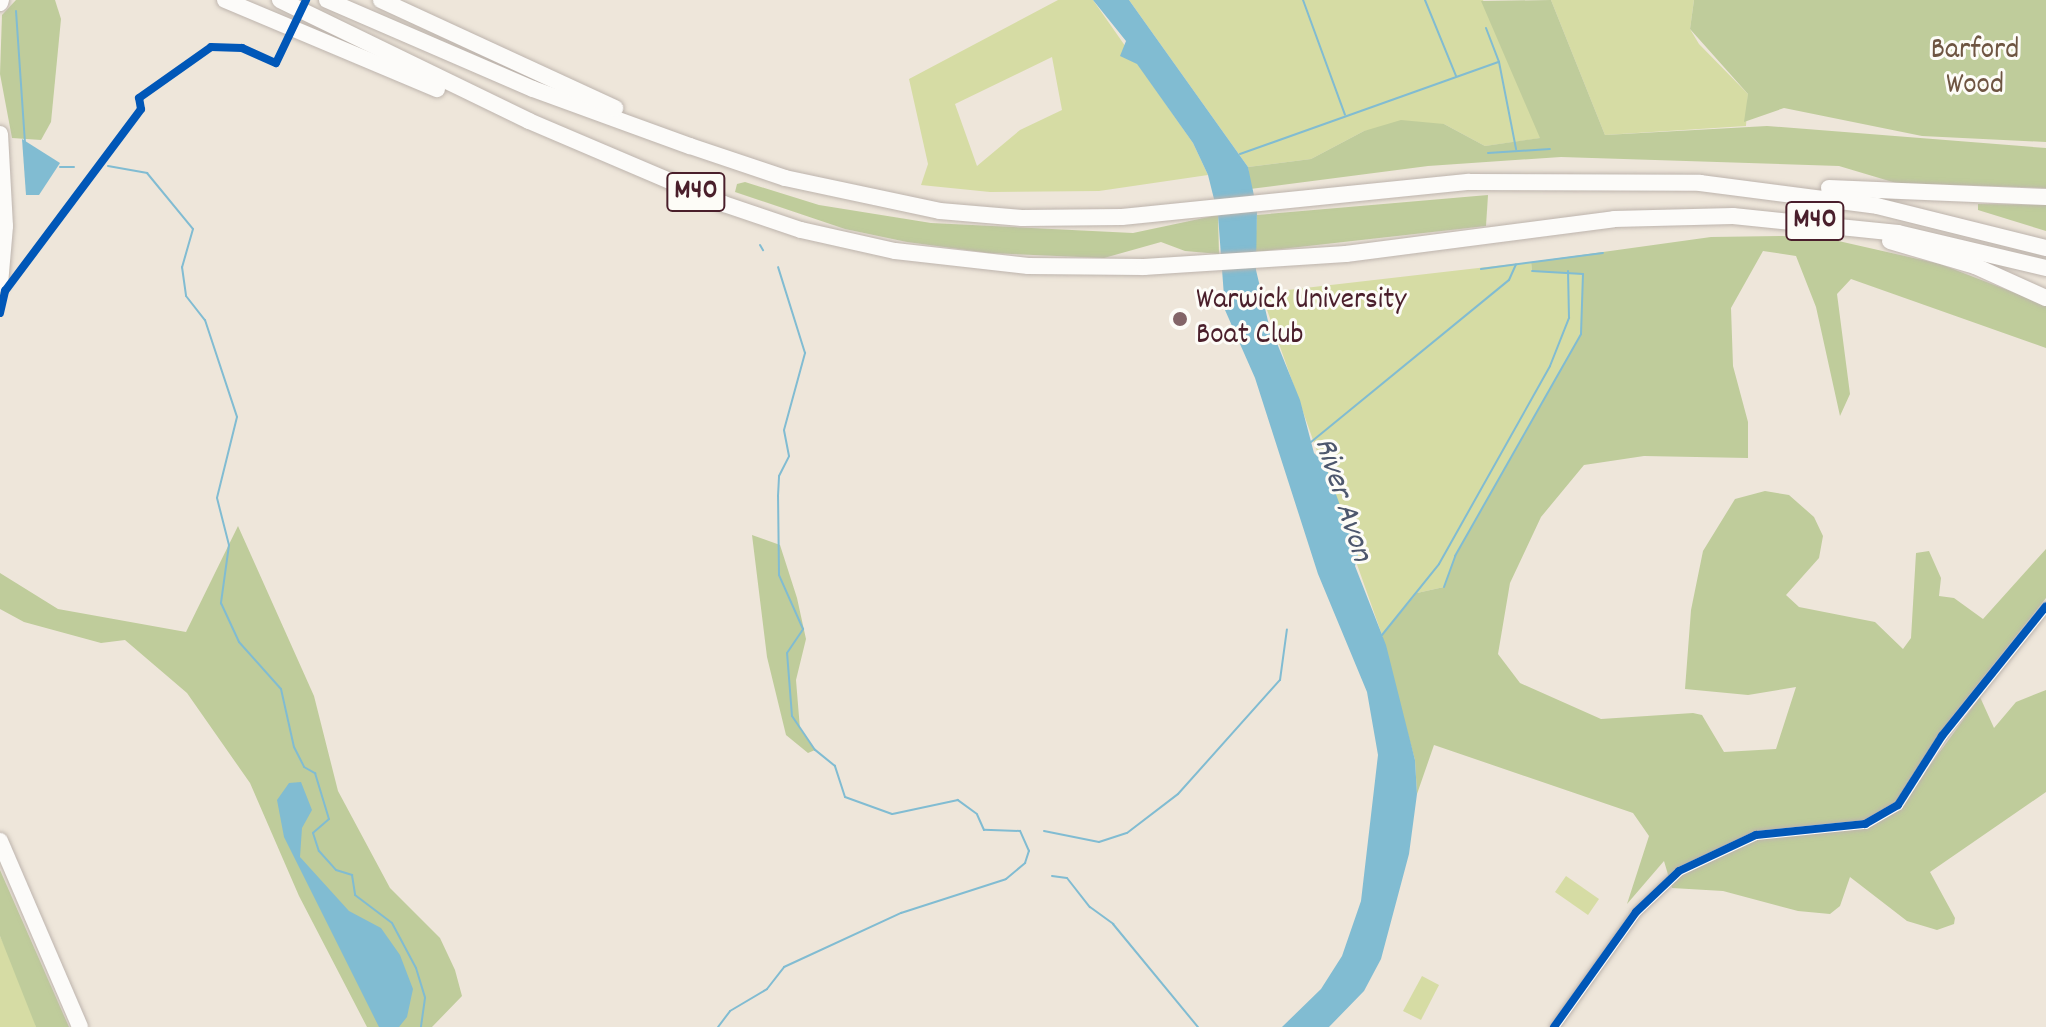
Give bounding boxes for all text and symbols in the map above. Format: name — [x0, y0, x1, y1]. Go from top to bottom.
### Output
park label: Barford Wood — [1931, 34, 2019, 104]
road number: M40 — [666, 168, 726, 216]
road number: M40 — [1785, 197, 1845, 245]
place label: Warwick University Boat Club — [1196, 284, 1406, 354]
marker: Warwick University Boat Club — [1171, 310, 1189, 328]
water label: River Avon — [1303, 433, 1379, 567]

